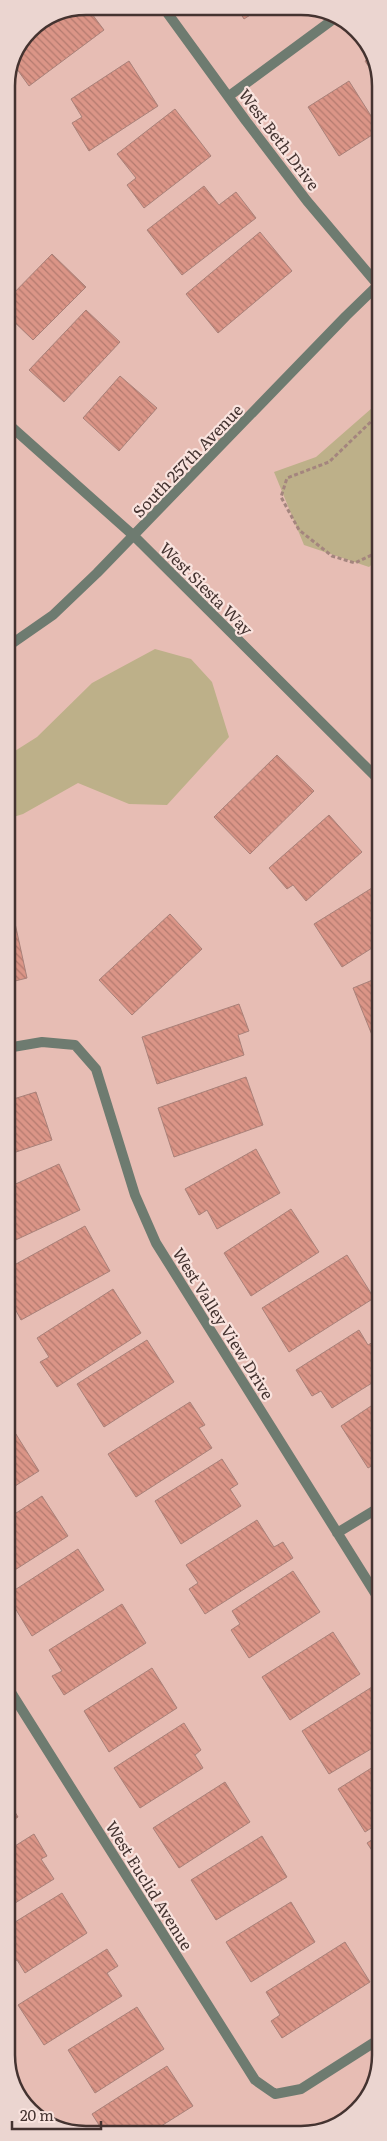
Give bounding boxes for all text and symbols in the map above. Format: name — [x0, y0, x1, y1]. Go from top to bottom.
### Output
street label: West Beth Drive — [234, 83, 326, 195]
street label: South 257th Avenue — [126, 398, 248, 522]
street label: West Siesta Way — [155, 536, 260, 641]
street label: West Valley View Drive — [167, 1242, 281, 1404]
street label: West Euclid Avenue — [100, 1816, 200, 1954]
scale bar — [12, 2098, 101, 2130]
text: 20 m — [20, 2103, 54, 2126]

